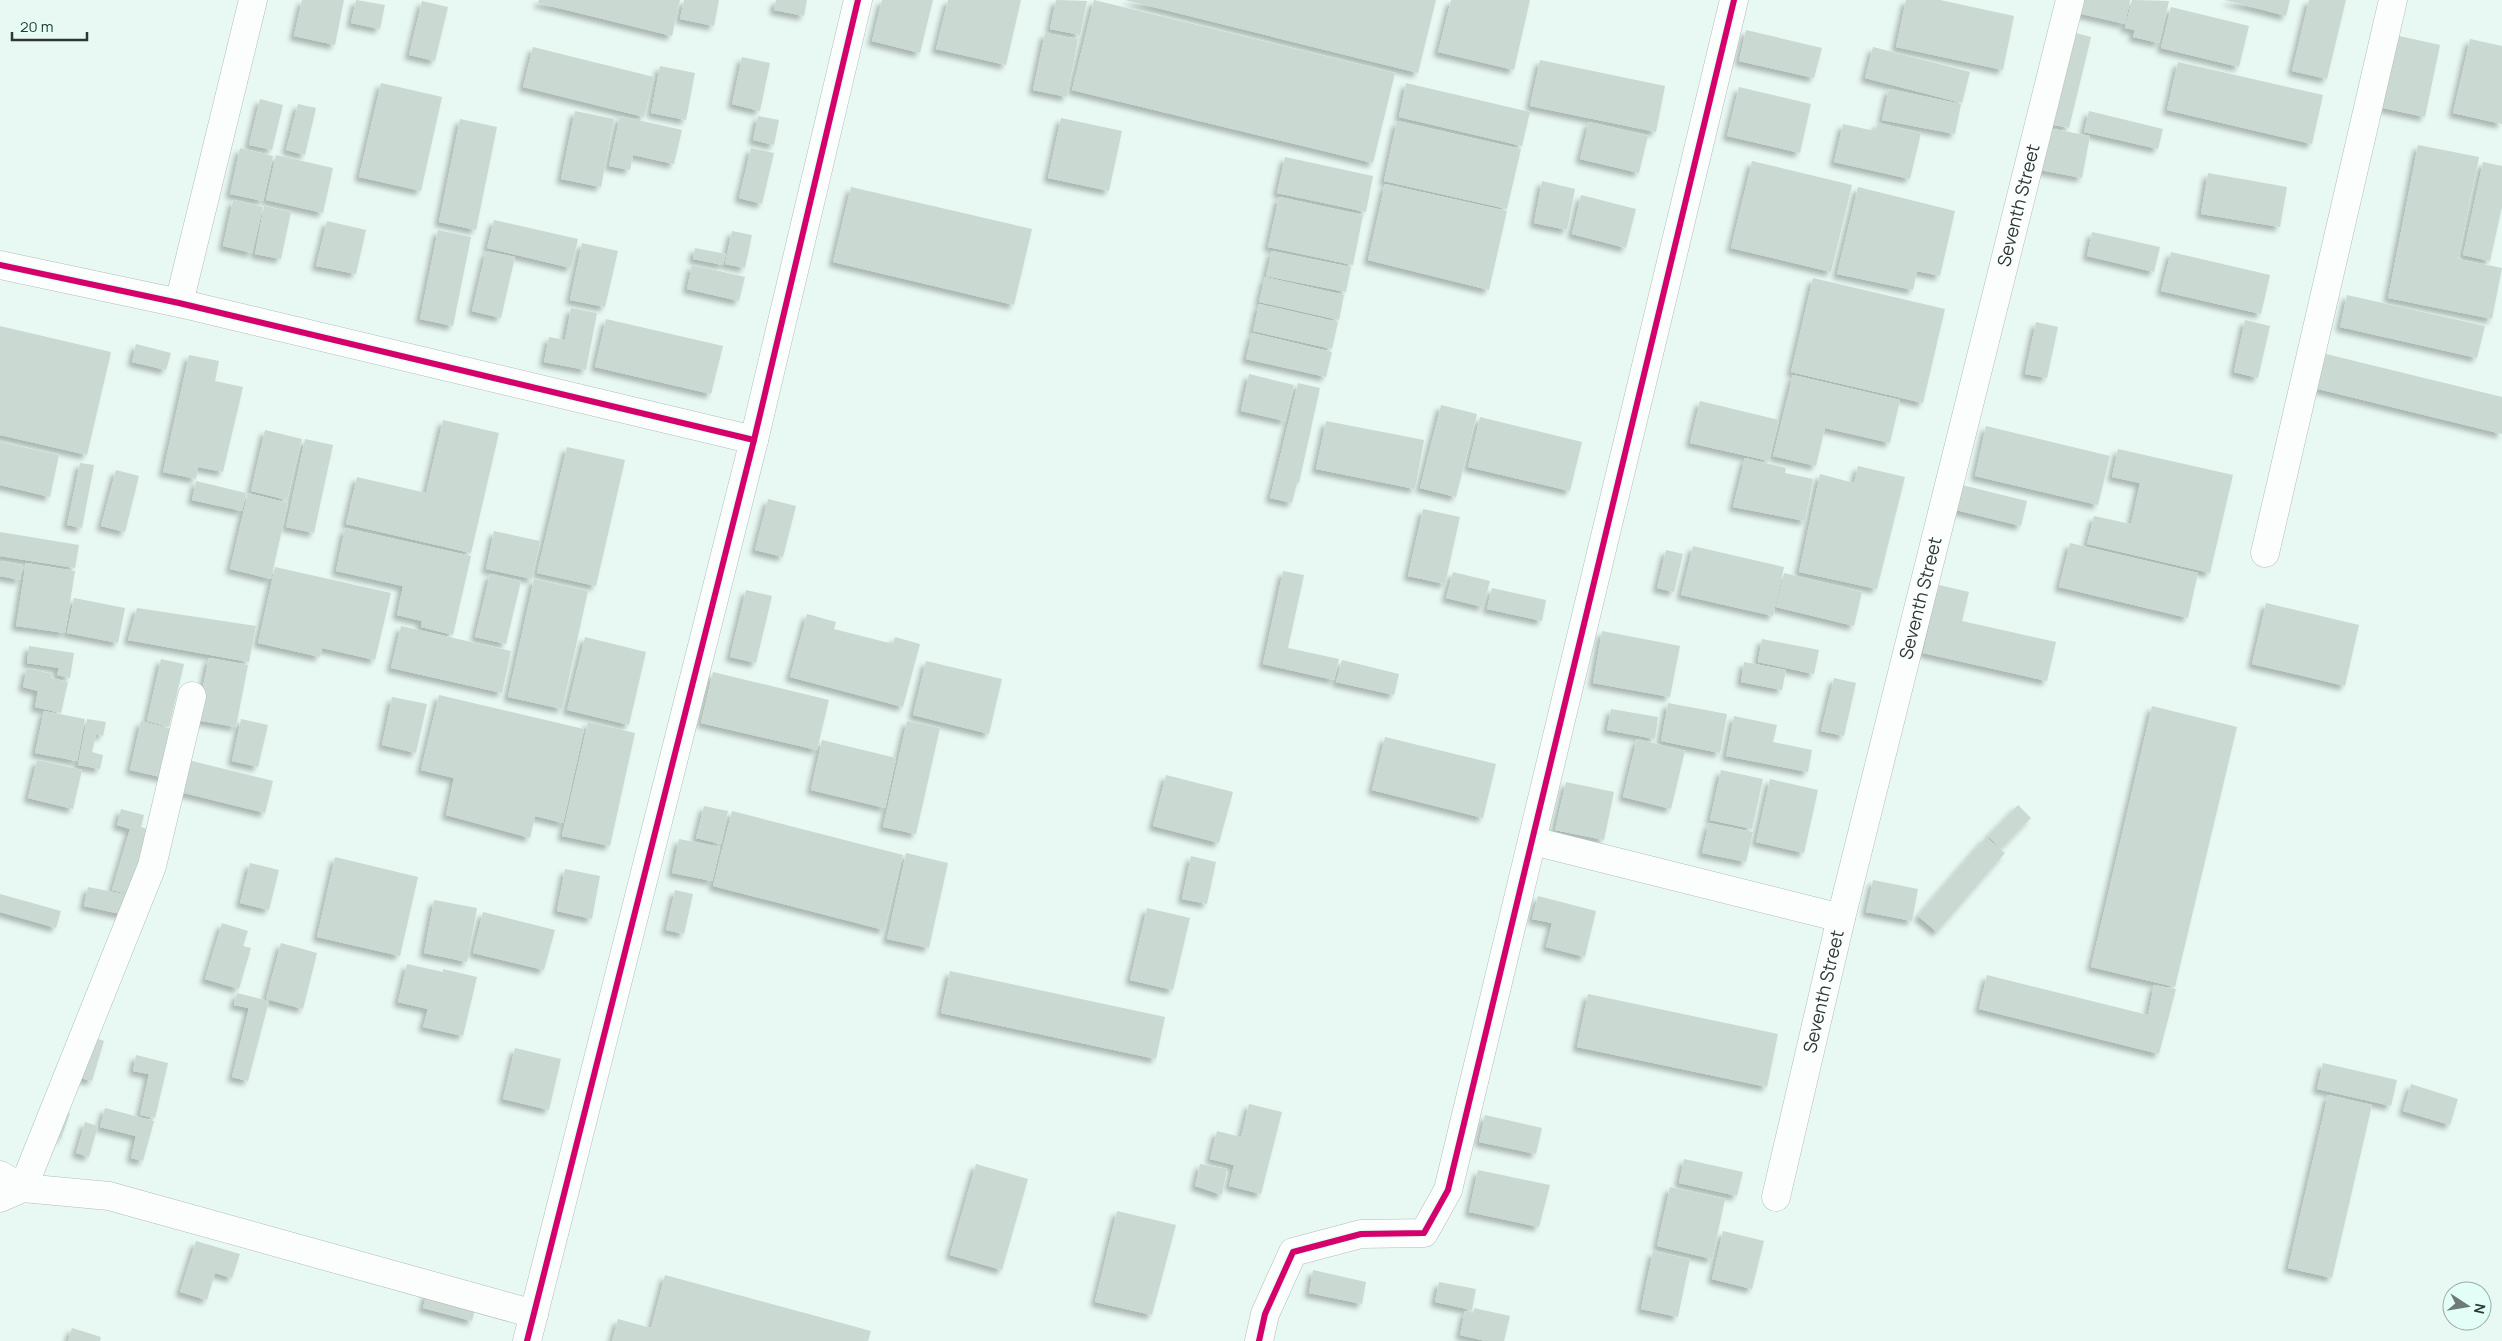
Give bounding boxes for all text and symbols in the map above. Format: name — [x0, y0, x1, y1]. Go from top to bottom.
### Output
scale bar — [12, 10, 88, 42]
text: 20 m — [20, 16, 53, 37]
street label: Seventh Street — [1991, 141, 2045, 269]
street label: Seventh Street — [1893, 534, 1947, 662]
street label: Seventh Street — [1797, 927, 1849, 1055]
north arrow — [2442, 1281, 2492, 1331]
text: N — [2470, 1302, 2491, 1316]

